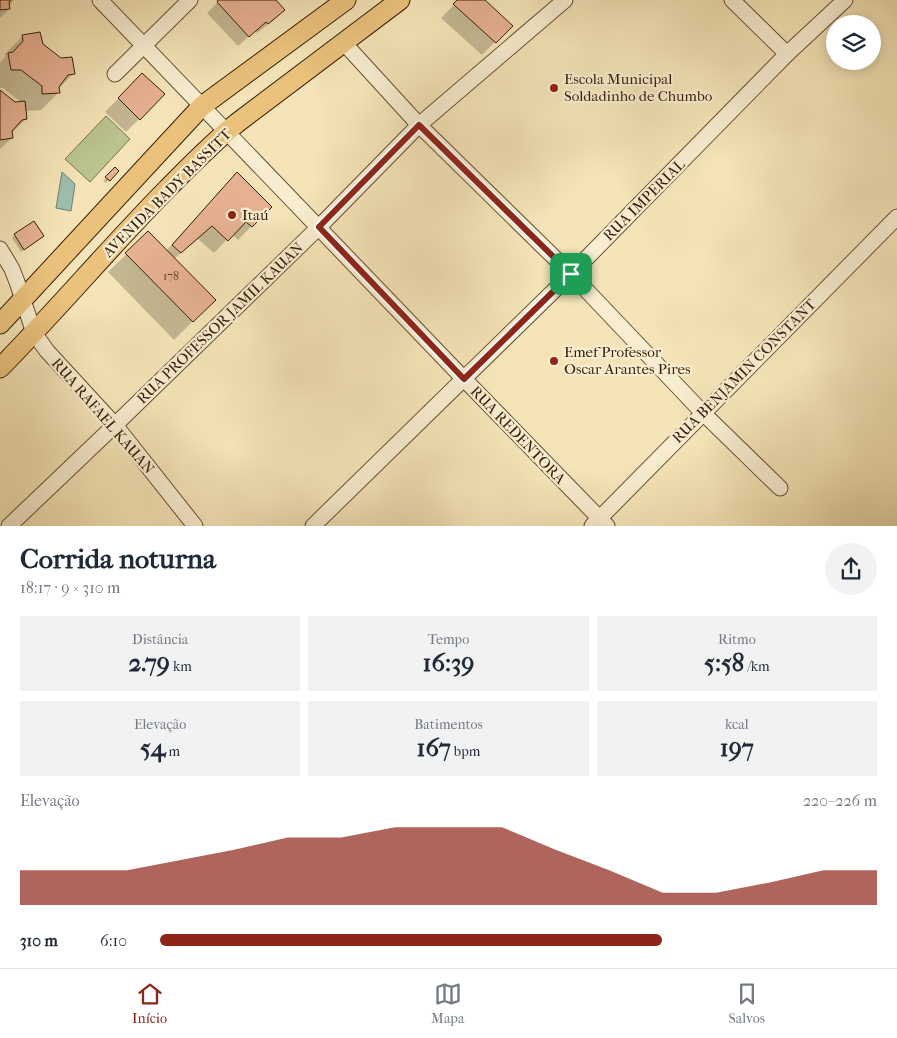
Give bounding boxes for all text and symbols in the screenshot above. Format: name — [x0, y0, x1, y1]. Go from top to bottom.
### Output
map controls — [826, 15, 881, 70]
button: layers — [826, 15, 881, 70]
place label: Escola Municipal Soldadinho de Chumbo — [564, 70, 713, 105]
marker: Escola Municipal Soldadinho de Chumbo — [548, 82, 560, 94]
street label: AVENIDA BADY BASSITT — [98, 124, 236, 262]
street label: RUA IMPERIAL — [599, 155, 689, 245]
place label: Itaú — [242, 206, 269, 224]
marker: Itaú — [226, 209, 238, 221]
street label: RUA PROFESSOR JAMIL KAUAN — [133, 238, 308, 408]
pin — [550, 253, 592, 295]
icon: arrive — [557, 260, 585, 288]
house number: 178 — [163, 269, 179, 283]
street label: RUA BENJAMIN CONSTANT — [668, 295, 820, 447]
place label: Emef Professor Oscar Arantes Pires — [564, 343, 691, 378]
street label: RUA RAFAEL KAUAN — [48, 354, 159, 478]
marker: Emef Professor Oscar Arantes Pires — [548, 355, 560, 367]
street label: RUA REDENTORA — [467, 382, 570, 488]
text: Corrida noturna — [20, 542, 216, 575]
button: share — [825, 543, 877, 595]
text: 18:17 · 9 × 310 m — [20, 578, 120, 597]
text: Distância — [132, 631, 188, 648]
text: Tempo — [428, 631, 469, 648]
text: Ritmo — [718, 631, 756, 648]
text: 2.79 — [129, 648, 170, 677]
text: 16:39 — [423, 648, 474, 677]
text: 5:58 — [704, 648, 744, 677]
text: km — [170, 658, 192, 675]
text: /km — [744, 658, 770, 675]
text: Elevação — [134, 716, 186, 733]
text: Batimentos — [414, 716, 483, 733]
text: kcal — [725, 716, 749, 733]
text: 54 — [140, 733, 166, 762]
text: 167 — [417, 733, 451, 762]
text: 197 — [720, 733, 754, 762]
text: m — [166, 743, 180, 760]
text: bpm — [451, 743, 480, 760]
text: Elevação — [20, 791, 80, 810]
text: 220–226 m — [803, 791, 877, 810]
text: 310 m — [20, 931, 58, 950]
text: 6:10 — [100, 931, 127, 950]
tab: Início — [132, 980, 167, 1027]
tab: Mapa — [431, 980, 464, 1027]
tab: Salvos — [729, 980, 765, 1027]

